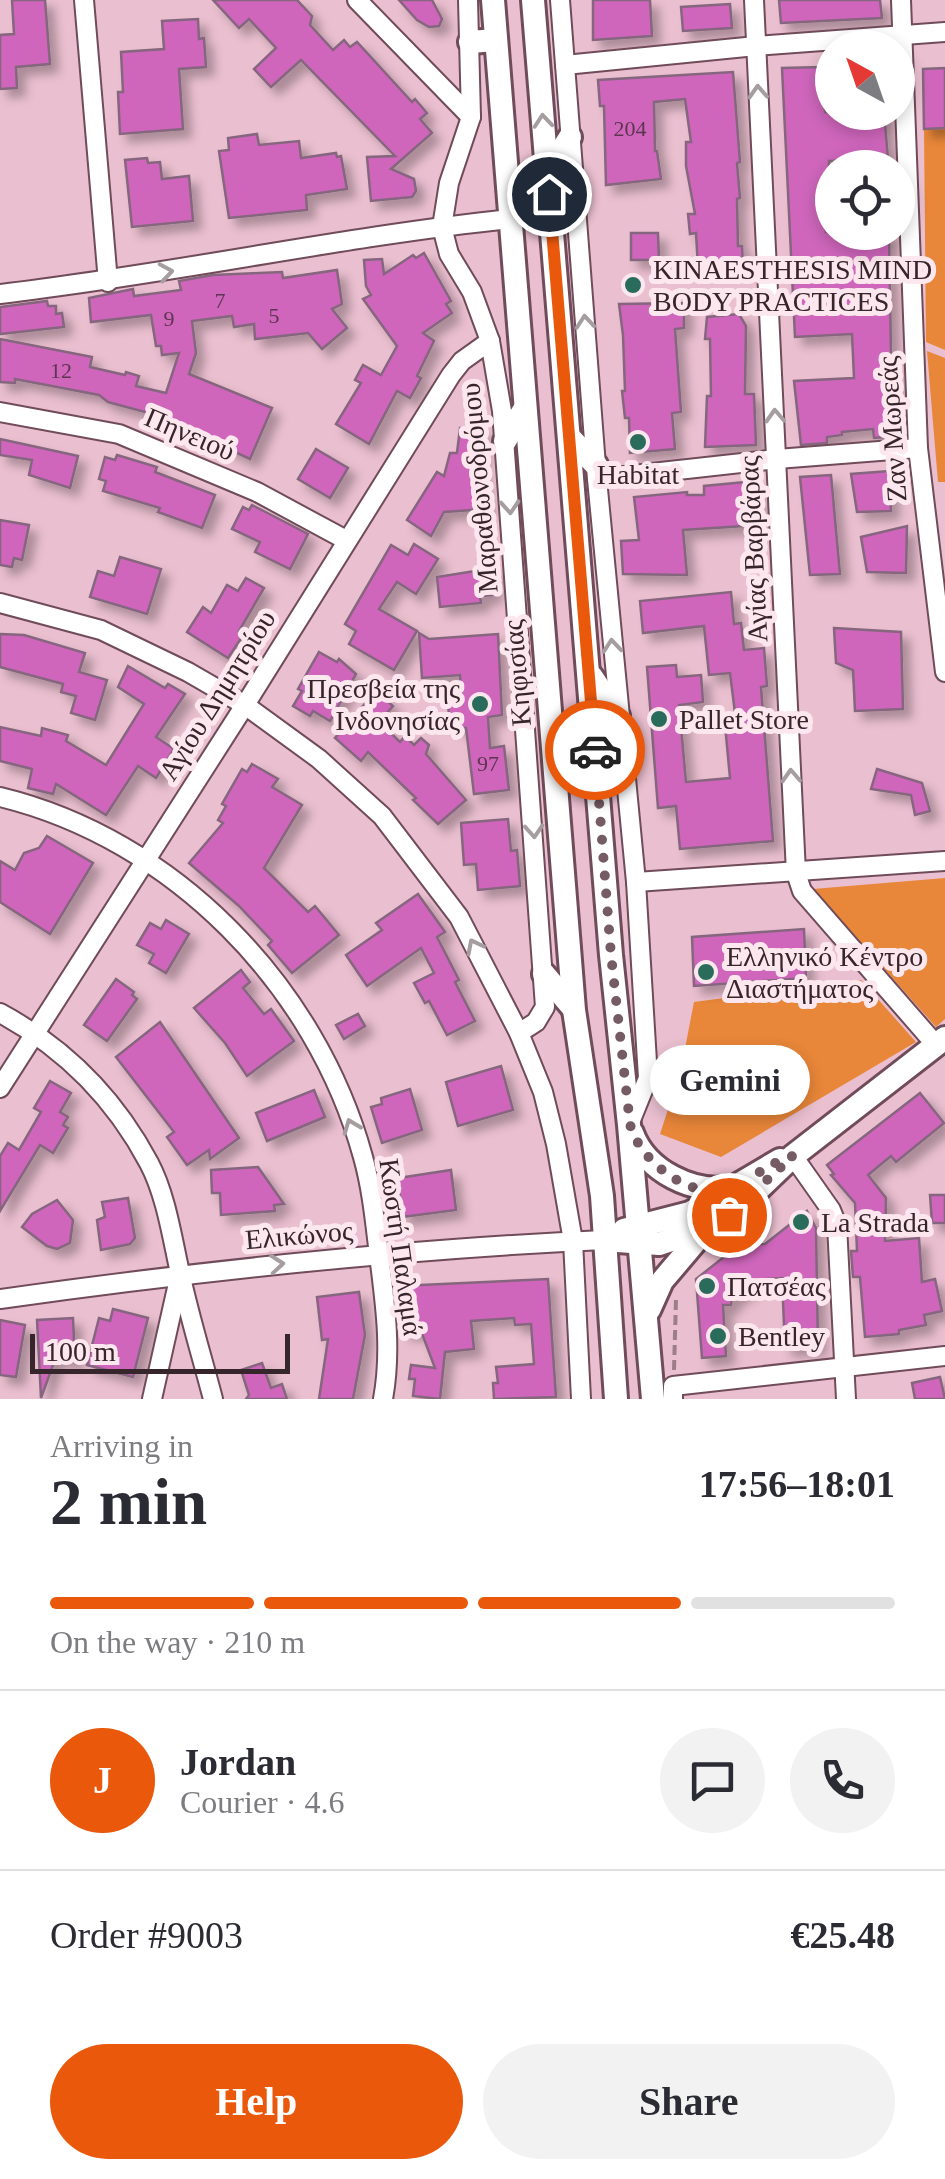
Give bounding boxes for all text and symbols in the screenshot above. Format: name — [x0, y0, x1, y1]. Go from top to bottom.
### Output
north arrow — [815, 30, 915, 130]
map controls — [815, 30, 915, 250]
one-way arrow — [748, 83, 769, 99]
one-way arrow — [533, 112, 555, 128]
house number: 204 — [614, 116, 647, 141]
button: locate — [815, 150, 915, 250]
pin — [507, 152, 592, 237]
icon: home — [522, 167, 577, 222]
place label: KINAESTHESIS MIND BODY PRACTICES — [653, 254, 932, 317]
one-way arrow — [158, 263, 174, 284]
marker: KINAESTHESIS MIND BODY PRACTICES — [622, 274, 644, 296]
house number: 7 — [215, 288, 226, 313]
house number: 5 — [269, 303, 280, 328]
house number: 9 — [164, 306, 175, 331]
one-way arrow — [574, 313, 596, 329]
street label: Ζαν Μωρεάς — [871, 355, 913, 503]
house number: 12 — [50, 358, 72, 383]
street label: Μαραθωνοδρόμου — [454, 382, 504, 594]
street label: Πηνειού — [140, 401, 240, 467]
one-way arrow — [765, 408, 786, 424]
marker: Habitat — [627, 431, 649, 453]
street label: Αγίας Βαρβάρας — [733, 455, 773, 643]
place label: Habitat — [597, 459, 679, 490]
one-way arrow — [498, 499, 520, 515]
street label: Αγίου Δημητρίου — [152, 604, 282, 786]
street label: Κηφισίας — [497, 618, 537, 728]
one-way arrow — [602, 637, 623, 653]
place label: Πρεσβεία της Ινδονησίας — [307, 673, 460, 736]
marker: Πρεσβεία της Ινδονησίας — [469, 693, 491, 715]
courier — [545, 700, 645, 800]
place label: Pallet Store — [679, 704, 809, 735]
marker: Pallet Store — [648, 708, 670, 730]
icon: car — [568, 723, 623, 778]
house number: 97 — [477, 751, 499, 776]
one-way arrow — [781, 767, 802, 783]
one-way arrow — [522, 824, 544, 840]
one-way arrow — [467, 938, 486, 956]
place label: Ελληνικό Κέντρο Διαστήματος — [726, 941, 923, 1004]
marker: Ελληνικό Κέντρο Διαστήματος — [695, 961, 717, 983]
callout: Gemini — [649, 1045, 809, 1115]
text: Gemini — [679, 1062, 781, 1098]
one-way arrow — [343, 1118, 363, 1136]
street label: Κωστή Παλαμά — [373, 1157, 429, 1338]
pin — [687, 1173, 772, 1258]
icon: bag — [702, 1188, 757, 1243]
place label: La Strada — [821, 1207, 930, 1238]
marker: La Strada — [790, 1211, 812, 1233]
street label: Ελικώνος — [244, 1215, 354, 1255]
one-way arrow — [269, 1254, 285, 1276]
place label: Πατσέας — [727, 1271, 826, 1302]
marker: Πατσέας — [696, 1275, 718, 1297]
place label: Bentley — [738, 1321, 825, 1352]
marker: Bentley — [707, 1325, 729, 1347]
scale bar — [30, 1329, 290, 1374]
text: 100 m — [45, 1336, 116, 1367]
text: Arriving in — [50, 1428, 193, 1464]
text: 17:56–18:01 — [699, 1463, 895, 1505]
text: 2 min — [50, 1466, 207, 1538]
text: On the way · 210 m — [50, 1624, 305, 1660]
button: chat — [660, 1728, 765, 1833]
button: phone — [790, 1728, 895, 1833]
text: Jordan — [180, 1741, 296, 1783]
text: J — [93, 1759, 112, 1801]
text: Courier · 4.6 — [180, 1784, 344, 1820]
text: Order #9003 — [50, 1914, 243, 1956]
text: €25.48 — [791, 1914, 895, 1956]
button: Help — [50, 2044, 463, 2159]
button: Share — [483, 2044, 895, 2159]

